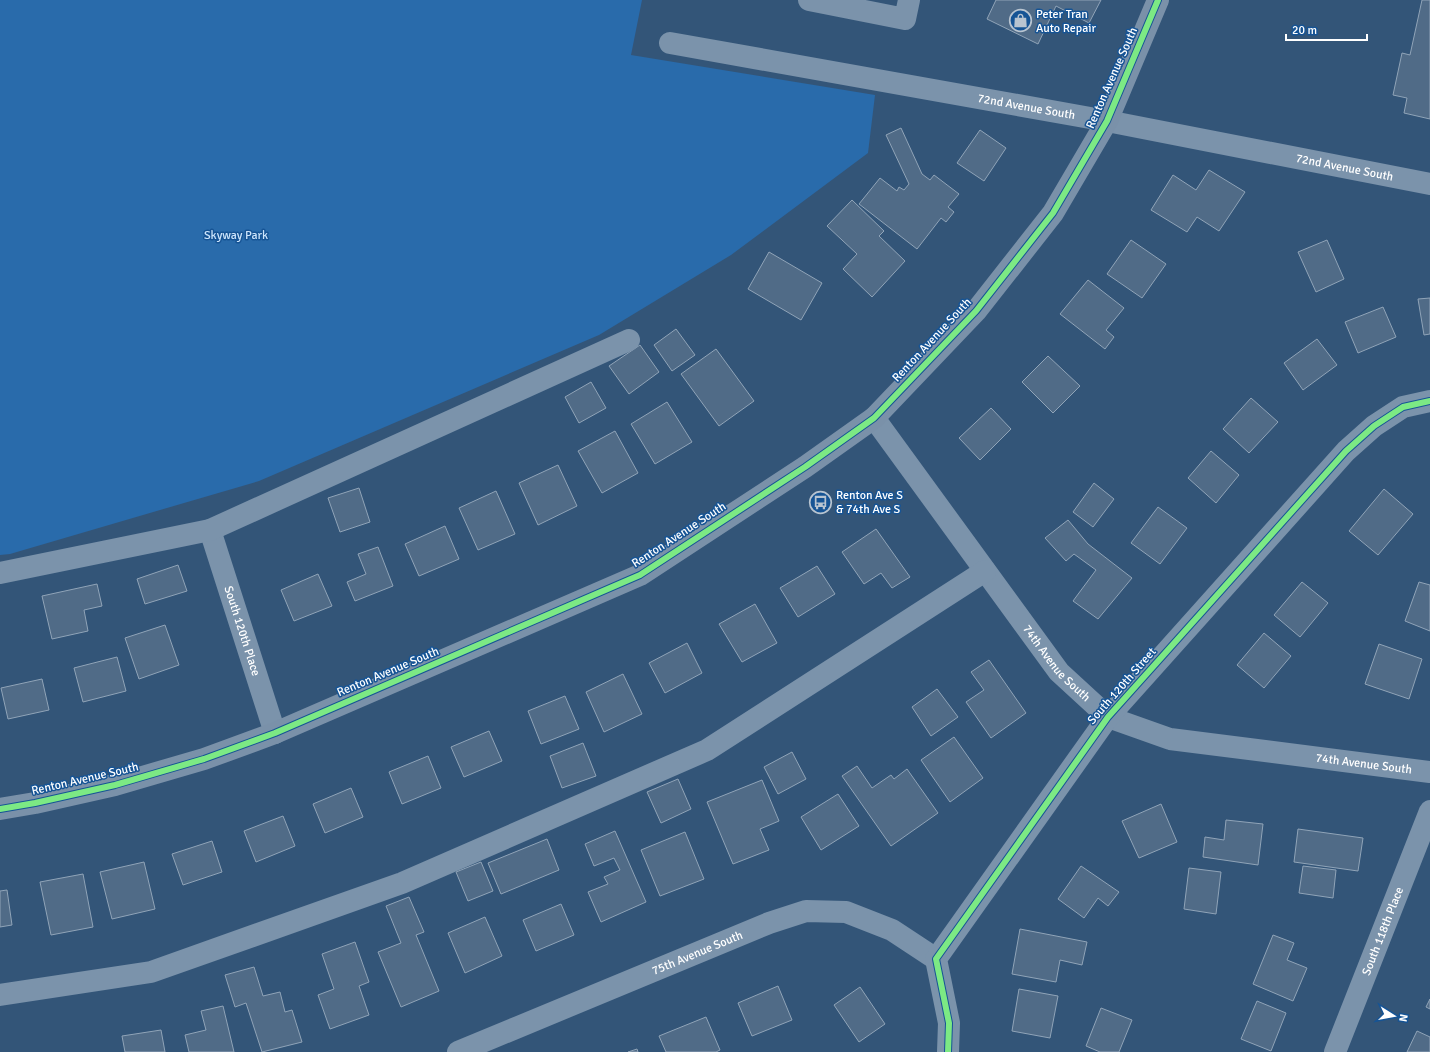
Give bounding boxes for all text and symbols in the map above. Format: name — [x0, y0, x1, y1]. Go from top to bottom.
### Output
place label: Peter Tran Auto Repair — [1036, 7, 1097, 36]
shop icon: Peter Tran Auto Repair — [1007, 8, 1033, 34]
scale bar — [1286, 16, 1367, 42]
text: 20 m — [1292, 23, 1317, 38]
street label: Renton Avenue South — [1083, 25, 1141, 131]
street label: 72nd Avenue South — [976, 91, 1076, 123]
street label: 72nd Avenue South — [1295, 151, 1395, 184]
park label: Skyway Park — [204, 228, 268, 243]
street label: Renton Avenue South — [889, 295, 975, 385]
place label: Renton Ave S & 74th Ave S — [836, 488, 903, 517]
bus stop icon: Renton Ave S & 74th Ave S — [808, 489, 834, 515]
street label: Renton Avenue South — [629, 499, 729, 571]
street label: South 120th Place — [221, 584, 264, 678]
street label: 74th Avenue South — [1020, 622, 1094, 705]
street label: Renton Avenue South — [335, 644, 441, 700]
street label: South 120th Street — [1085, 644, 1159, 728]
street label: 74th Avenue South — [1315, 750, 1413, 777]
street label: Renton Avenue South — [30, 759, 140, 799]
street label: South 118th Place — [1359, 885, 1407, 977]
street label: 75th Avenue South — [650, 927, 745, 978]
north arrow — [1374, 996, 1414, 1036]
text: N — [1396, 1013, 1410, 1023]

